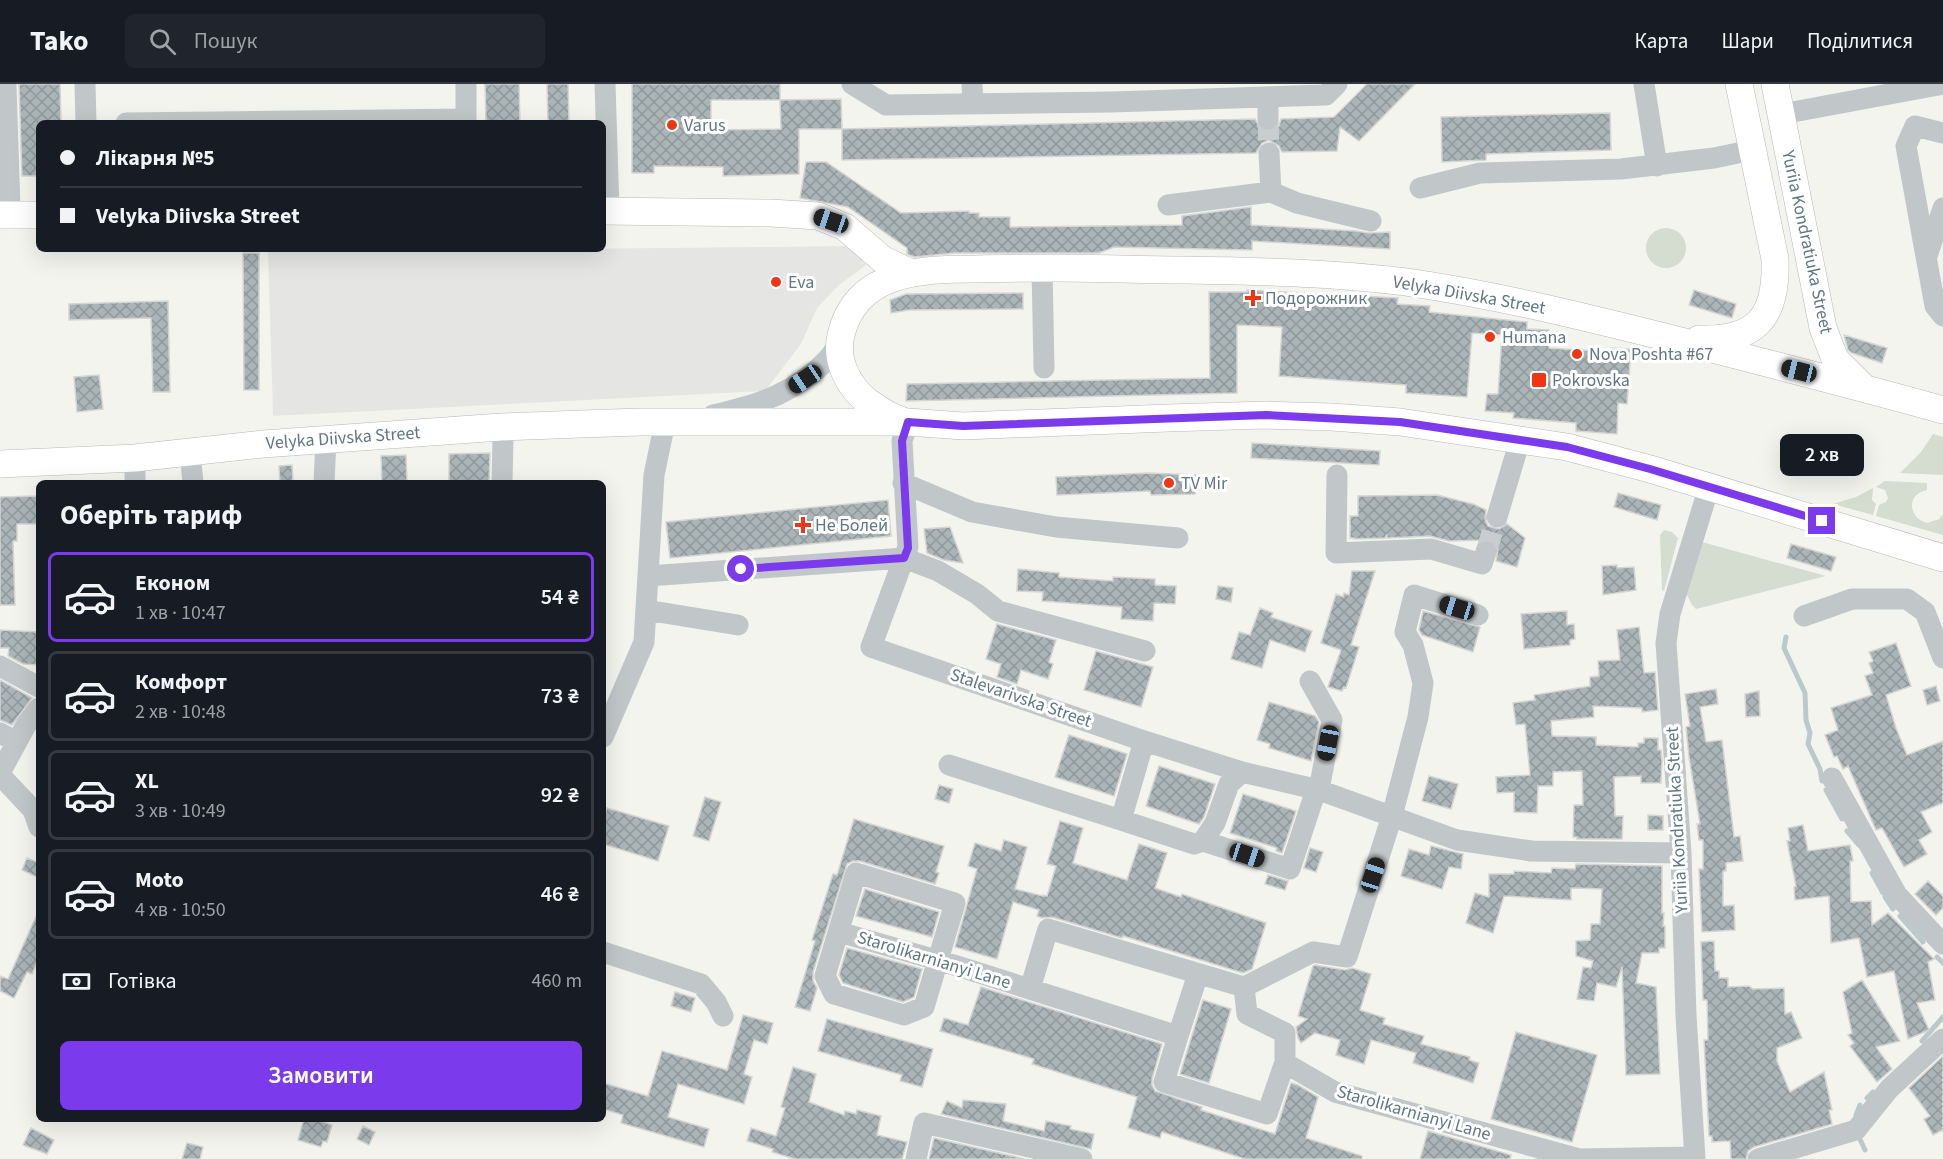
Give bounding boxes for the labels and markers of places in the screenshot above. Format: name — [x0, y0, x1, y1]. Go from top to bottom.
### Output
place label: Varus — [684, 113, 726, 138]
marker: Varus — [665, 118, 679, 132]
place label: Eva — [788, 270, 814, 295]
marker: Eva — [769, 275, 783, 289]
place label: Подорожник — [1265, 286, 1367, 311]
marker: Подорожник — [1246, 291, 1260, 305]
place label: Humana — [1502, 325, 1566, 350]
marker: Humana — [1483, 330, 1497, 344]
place label: Nova Poshta #67 — [1589, 342, 1713, 367]
marker: Nova Poshta #67 — [1570, 347, 1584, 361]
place label: Pokrovska — [1552, 368, 1630, 393]
marker: Pokrovska — [1530, 371, 1548, 389]
place label: TV Mir — [1181, 471, 1228, 496]
marker: TV Mir — [1162, 476, 1176, 490]
place label: Не Болей — [815, 513, 888, 538]
marker: Не Болей — [796, 518, 810, 532]

